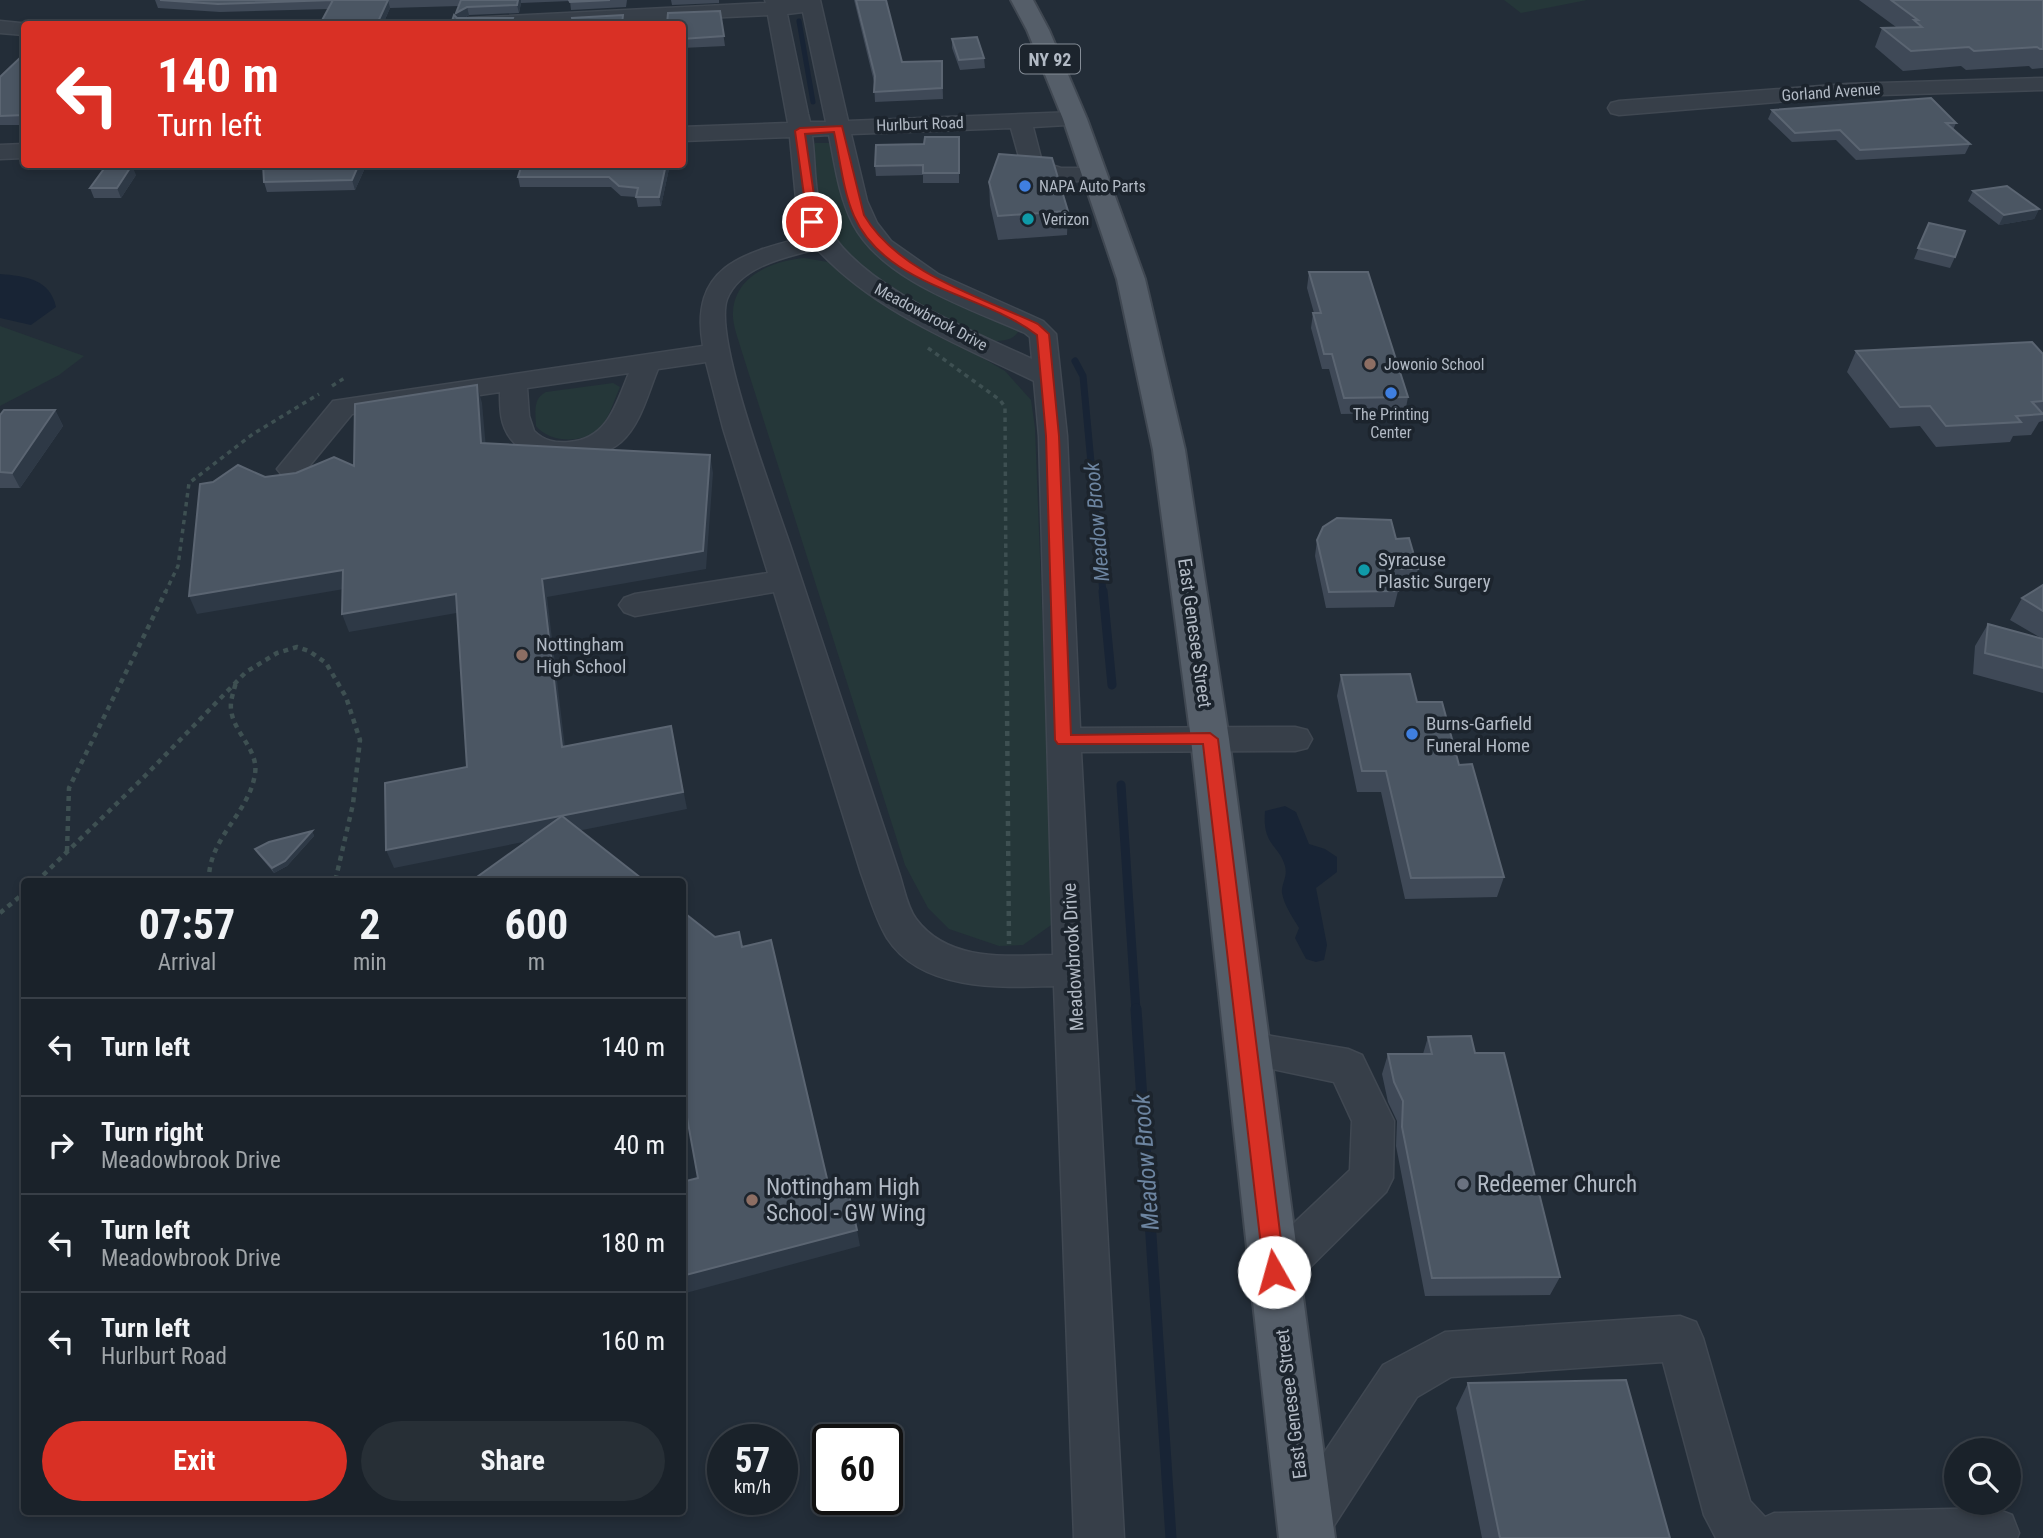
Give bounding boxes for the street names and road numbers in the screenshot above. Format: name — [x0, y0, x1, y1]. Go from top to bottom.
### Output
road number: NY 92 — [1020, 44, 1080, 74]
street label: Gorland Avenue — [1781, 79, 1881, 105]
street label: Hurlburt Road — [876, 113, 964, 135]
street label: Meadowbrook Drive — [871, 279, 991, 355]
street label: East Genesee Street — [1173, 557, 1217, 709]
street label: Meadowbrook Drive — [1058, 882, 1088, 1032]
street label: East Genesee Street — [1270, 1328, 1312, 1480]

